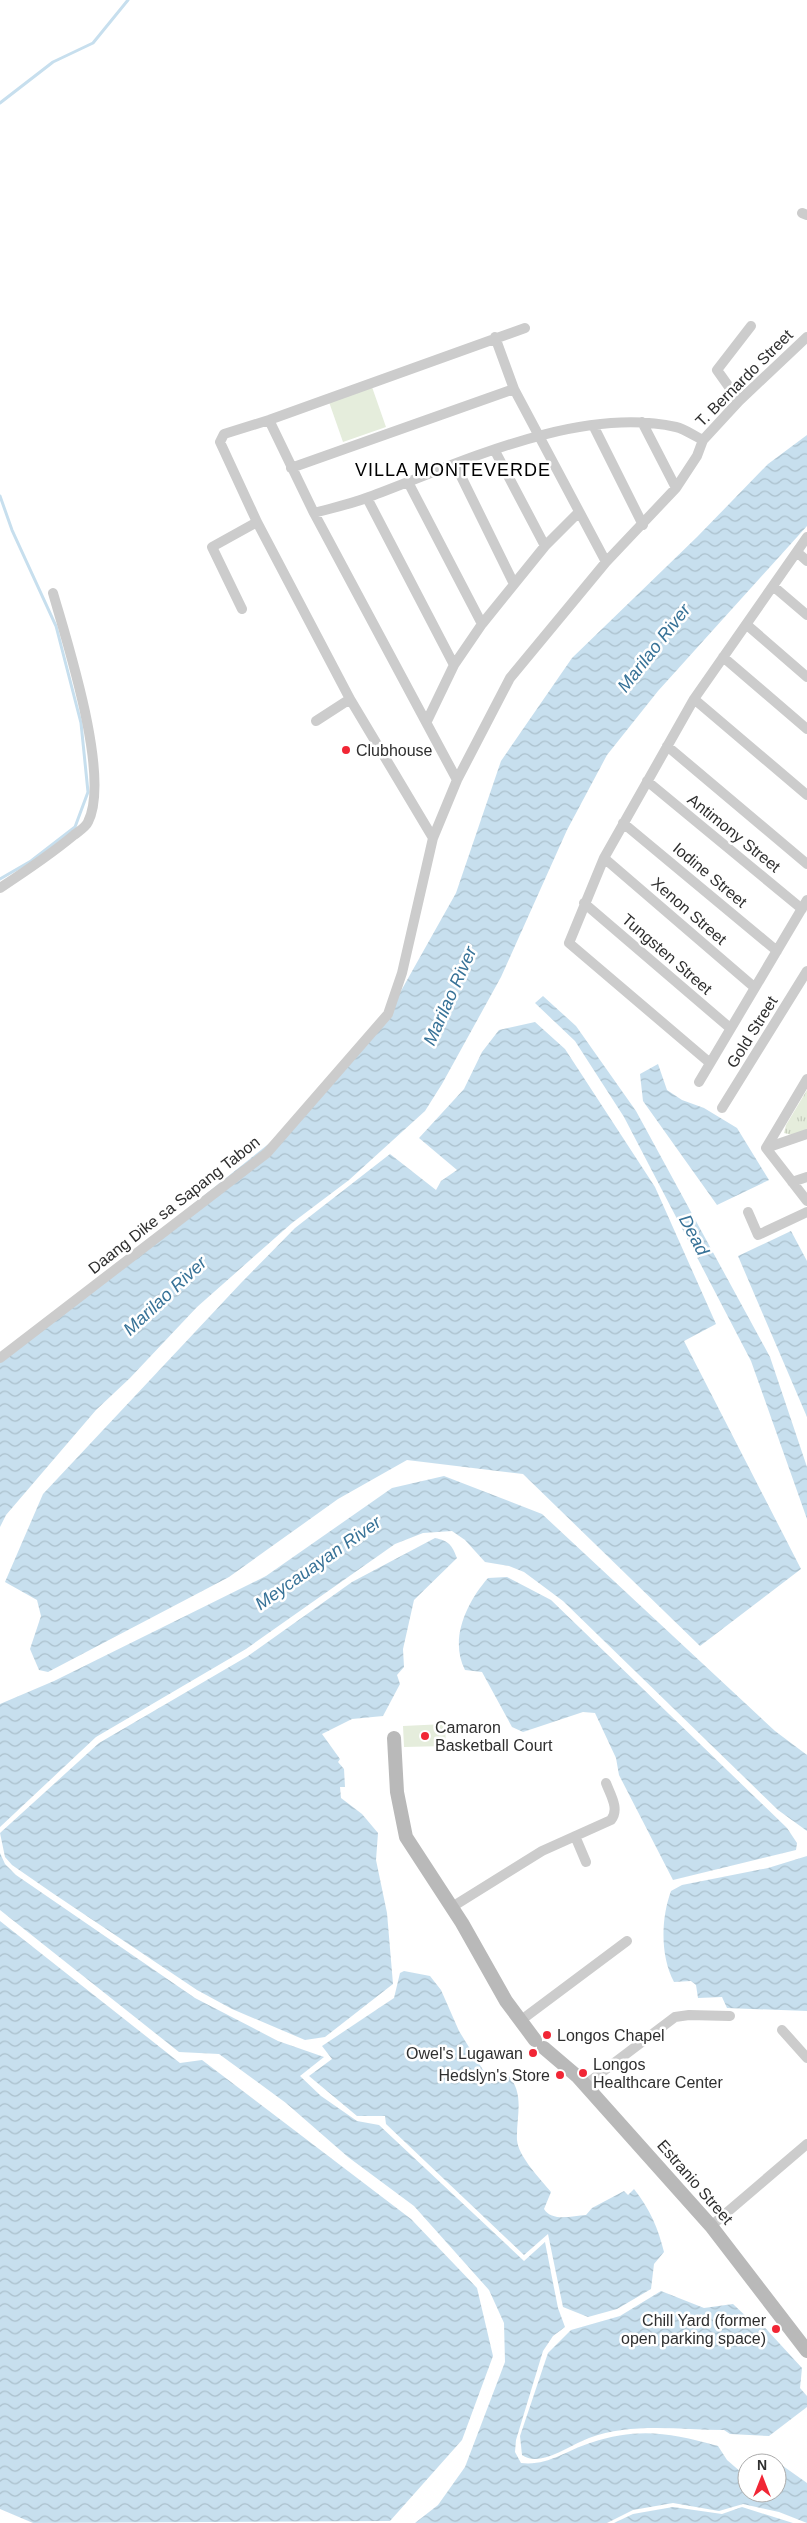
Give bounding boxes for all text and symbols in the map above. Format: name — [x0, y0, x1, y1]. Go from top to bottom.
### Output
street label: T. Bernardo Street — [692, 326, 796, 430]
district label: VILLA MONTEVERDE — [355, 460, 551, 480]
water label: Marilao River — [613, 599, 695, 696]
place label: Clubhouse — [356, 742, 433, 759]
marker: Clubhouse — [340, 744, 352, 756]
street label: Antimony Street — [684, 791, 784, 876]
street label: Iodine Street — [670, 839, 751, 911]
street label: Xenon Street — [648, 874, 730, 948]
street label: Tungsten Street — [619, 910, 716, 998]
water label: Marilao River — [419, 943, 481, 1048]
street label: Gold Street — [723, 993, 781, 1071]
street label: Daang Dike sa Sapang Tabon — [85, 1133, 263, 1277]
water label: Dead — [675, 1211, 713, 1260]
water label: Marilao River — [119, 1252, 211, 1339]
water label: Meycauayan River — [251, 1511, 386, 1614]
place label: Camaron Basketball Court — [435, 1719, 553, 1754]
marker: Camaron Basketball Court — [419, 1730, 431, 1742]
place label: Longos Chapel — [557, 2027, 665, 2044]
marker: Longos Chapel — [541, 2029, 553, 2041]
place label: Owel's Lugawan — [406, 2045, 523, 2062]
marker: Owel's Lugawan — [527, 2047, 539, 2059]
place label: Longos Healthcare Center — [593, 2056, 724, 2091]
place label: Hedslyn's Store — [438, 2067, 550, 2084]
marker: Longos Healthcare Center — [577, 2067, 589, 2079]
marker: Hedslyn's Store — [554, 2069, 566, 2081]
street label: Estranio Street — [654, 2136, 736, 2228]
place label: Chill Yard (former open parking space) — [621, 2312, 767, 2347]
marker: Chill Yard (former open parking space) — [770, 2323, 782, 2335]
north arrow — [737, 2453, 787, 2503]
text: N — [757, 2457, 767, 2473]

